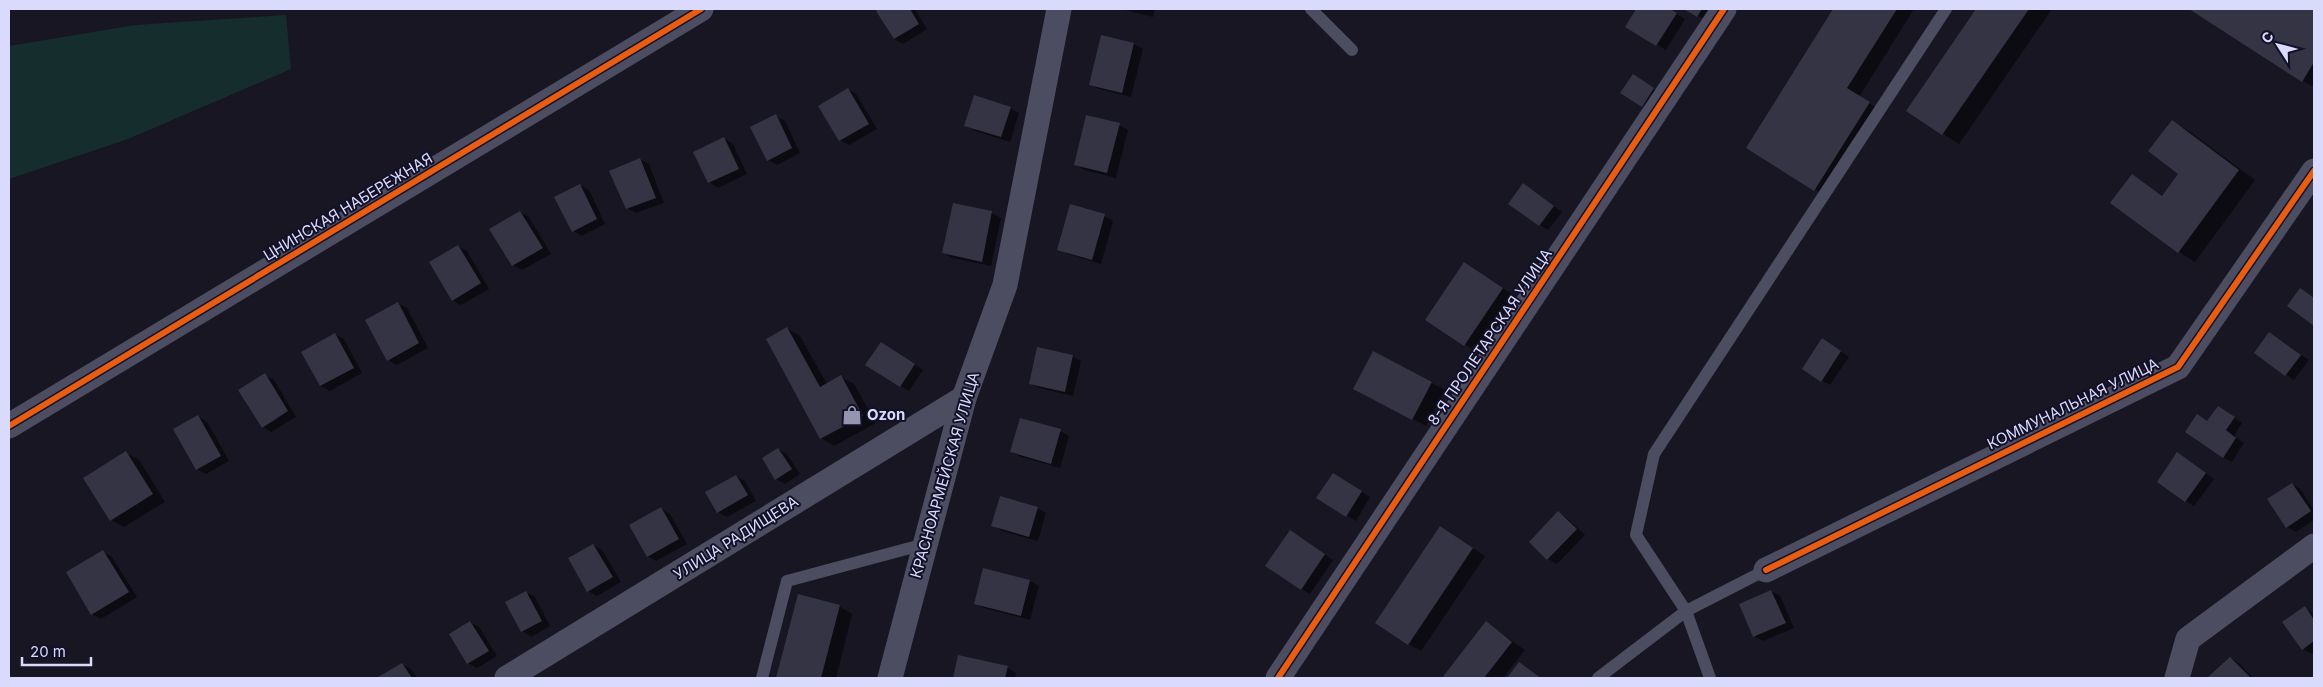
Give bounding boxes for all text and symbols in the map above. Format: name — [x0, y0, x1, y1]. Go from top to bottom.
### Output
north arrow — [2253, 20, 2303, 70]
text: С — [2257, 28, 2277, 46]
street label: ЦНИНСКАЯ НАБЕРЕЖНАЯ — [260, 148, 436, 265]
street label: 8-Я ПРОЛЕТАРСКАЯ УЛИЦА — [1423, 245, 1556, 429]
street label: КОММУНАЛЬНАЯ УЛИЦА — [1984, 354, 2162, 453]
street label: КРАСНОАРМЕЙСКАЯ УЛИЦА — [906, 370, 983, 580]
shop icon: Ozon — [841, 404, 863, 426]
place label: Ozon — [867, 405, 905, 424]
street label: УЛИЦА РАДИЩЕВА — [670, 491, 802, 584]
scale bar — [22, 634, 91, 666]
text: 20 m — [30, 642, 66, 661]

